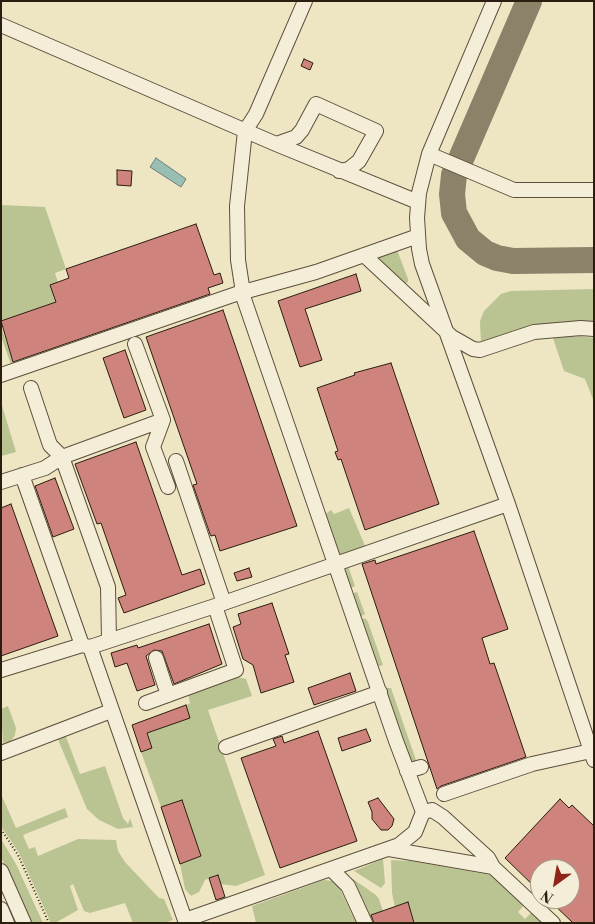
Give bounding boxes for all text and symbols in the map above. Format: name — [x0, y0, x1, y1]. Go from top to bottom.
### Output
north arrow — [530, 859, 580, 909]
text: N — [538, 885, 557, 906]

